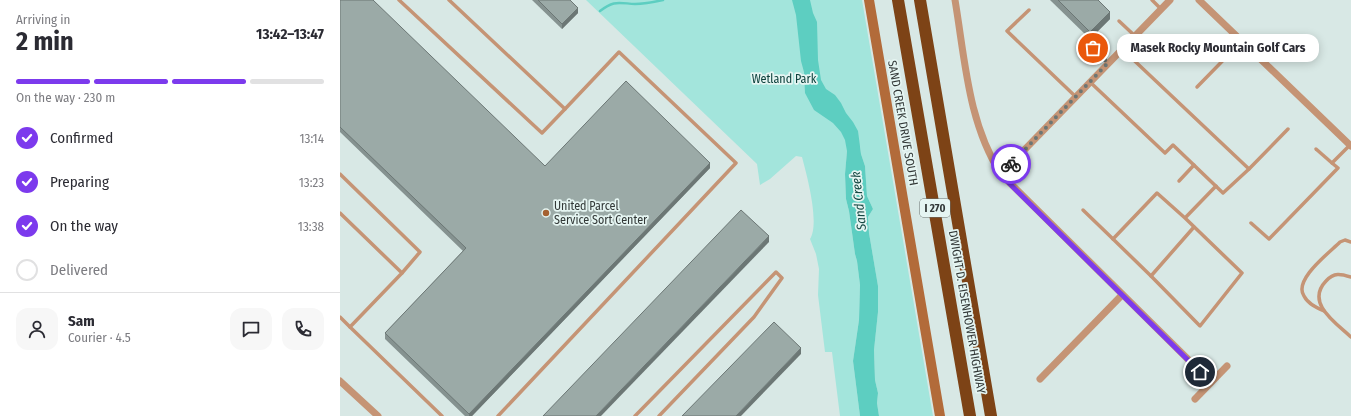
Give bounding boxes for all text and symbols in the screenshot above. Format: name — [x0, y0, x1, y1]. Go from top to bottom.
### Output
text: Arriving in — [16, 12, 70, 27]
text: 13:42–13:47 — [256, 25, 324, 43]
text: 2 min — [16, 26, 74, 57]
pin — [1076, 31, 1110, 65]
callout: Masek Rocky Mountain Golf Cars — [1117, 34, 1319, 62]
icon: bag — [1082, 37, 1104, 59]
text: Masek Rocky Mountain Golf Cars — [1131, 40, 1305, 55]
street label: SAND CREEK DRIVE SOUTH — [885, 59, 921, 187]
park label: Wetland Park — [752, 72, 817, 86]
text: On the way · 230 m — [16, 90, 115, 105]
icon: check — [16, 127, 38, 149]
text: Confirmed — [50, 129, 113, 147]
text: 13:14 — [299, 131, 324, 146]
courier — [991, 144, 1031, 184]
icon: bike — [1000, 153, 1022, 175]
water label: Sand Creek — [848, 170, 869, 232]
icon: check — [16, 171, 38, 193]
text: Preparing — [50, 173, 109, 191]
text: 13:23 — [299, 175, 324, 190]
place label: United Parcel Service Sort Center — [554, 199, 648, 227]
road number: I 270 — [920, 199, 950, 217]
marker: United Parcel Service Sort Center — [541, 208, 551, 218]
icon: check — [16, 215, 38, 237]
text: On the way — [50, 217, 118, 235]
text: 13:38 — [298, 219, 324, 234]
street label: DWIGHT D. EISENHOWER HIGHWAY — [946, 229, 988, 395]
text: Delivered — [50, 261, 108, 279]
button: person — [16, 308, 58, 350]
button: chat — [230, 308, 272, 350]
button: phone — [282, 308, 324, 350]
text: Sam — [68, 312, 95, 330]
text: Courier · 4.5 — [68, 330, 131, 345]
pin — [1183, 355, 1217, 389]
icon: home — [1189, 361, 1211, 383]

